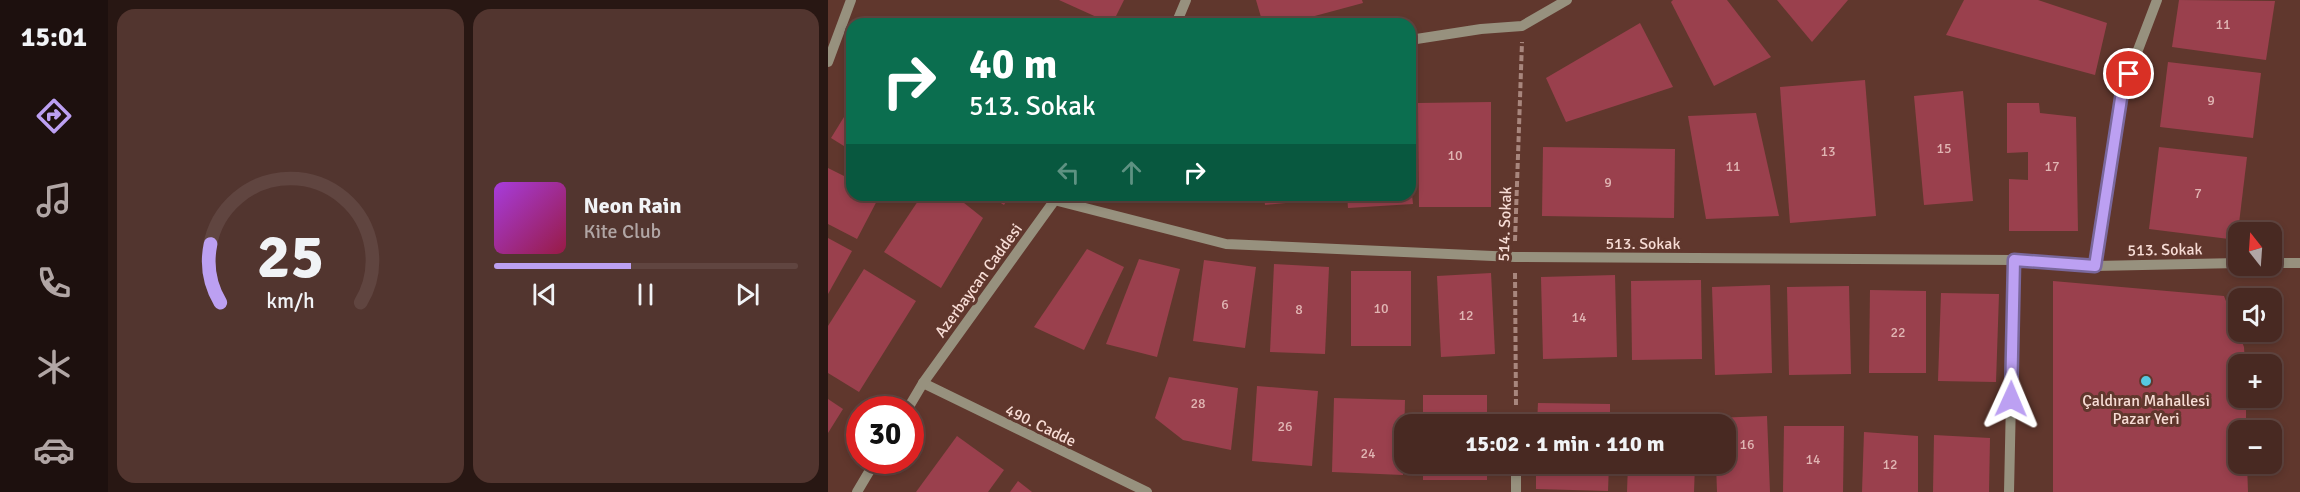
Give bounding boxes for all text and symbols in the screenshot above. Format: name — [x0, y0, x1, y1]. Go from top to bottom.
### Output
house number: 11 — [2215, 16, 2231, 33]
text: 15:01 — [21, 21, 87, 54]
text: 40 m — [969, 39, 1058, 90]
icon: right — [870, 42, 948, 120]
pin — [2103, 48, 2154, 99]
icon: arrive — [2112, 57, 2145, 90]
text: 513. Sokak — [969, 90, 1096, 123]
house number: 9 — [2207, 92, 2215, 109]
icon: directions — [33, 95, 75, 137]
house number: 15 — [1936, 140, 1952, 157]
house number: 13 — [1820, 143, 1836, 160]
house number: 10 — [1447, 147, 1463, 164]
icon: left — [1052, 156, 1085, 189]
icon: ahead — [1115, 156, 1148, 189]
icon: right — [1178, 156, 1211, 189]
house number: 11 — [1725, 158, 1741, 175]
house number: 17 — [2044, 158, 2060, 175]
house number: 9 — [1604, 174, 1612, 191]
icon: music — [33, 179, 75, 221]
house number: 7 — [2194, 185, 2202, 202]
street label: 514. Sokak — [1494, 186, 1516, 262]
text: Neon Rain — [584, 192, 681, 219]
text: 25 — [257, 218, 324, 295]
text: Kite Club — [584, 219, 661, 244]
street label: Azerbaycan Caddesi — [931, 220, 1027, 342]
north arrow — [2228, 222, 2282, 276]
map controls — [2228, 222, 2282, 474]
street label: 513. Sokak — [1605, 234, 1681, 254]
street label: 513. Sokak — [2127, 239, 2203, 261]
icon: phone — [33, 262, 75, 304]
icon: previous — [528, 278, 561, 311]
icon: pause — [629, 278, 662, 311]
icon: next — [731, 278, 764, 311]
text: km/h — [266, 288, 315, 314]
button: sound — [2228, 288, 2282, 342]
house number: 6 — [1221, 296, 1229, 313]
house number: 10 — [1373, 300, 1389, 317]
house number: 8 — [1295, 301, 1303, 318]
house number: 12 — [1458, 307, 1474, 324]
house number: 14 — [1571, 309, 1587, 326]
house number: 22 — [1890, 324, 1906, 341]
icon: climate — [33, 346, 75, 388]
button: + — [2228, 354, 2282, 408]
position arrow — [1979, 367, 2043, 431]
marker: Çaldıran Mahallesi Pazar Yeri — [2139, 374, 2153, 388]
place label: Çaldıran Mahallesi Pazar Yeri — [2082, 391, 2210, 429]
house number: 28 — [1190, 395, 1206, 412]
speed limit sign: 30 — [846, 396, 924, 474]
street label: 490. Cadde — [1002, 400, 1079, 452]
house number: 26 — [1277, 418, 1293, 435]
button: − — [2228, 420, 2282, 474]
icon: car — [33, 429, 75, 471]
text: 15:02 · 1 min · 110 m — [1465, 430, 1665, 457]
house number: 16 — [1739, 436, 1755, 453]
house number: 24 — [1360, 445, 1376, 462]
house number: 14 — [1805, 451, 1821, 468]
house number: 12 — [1882, 456, 1898, 473]

